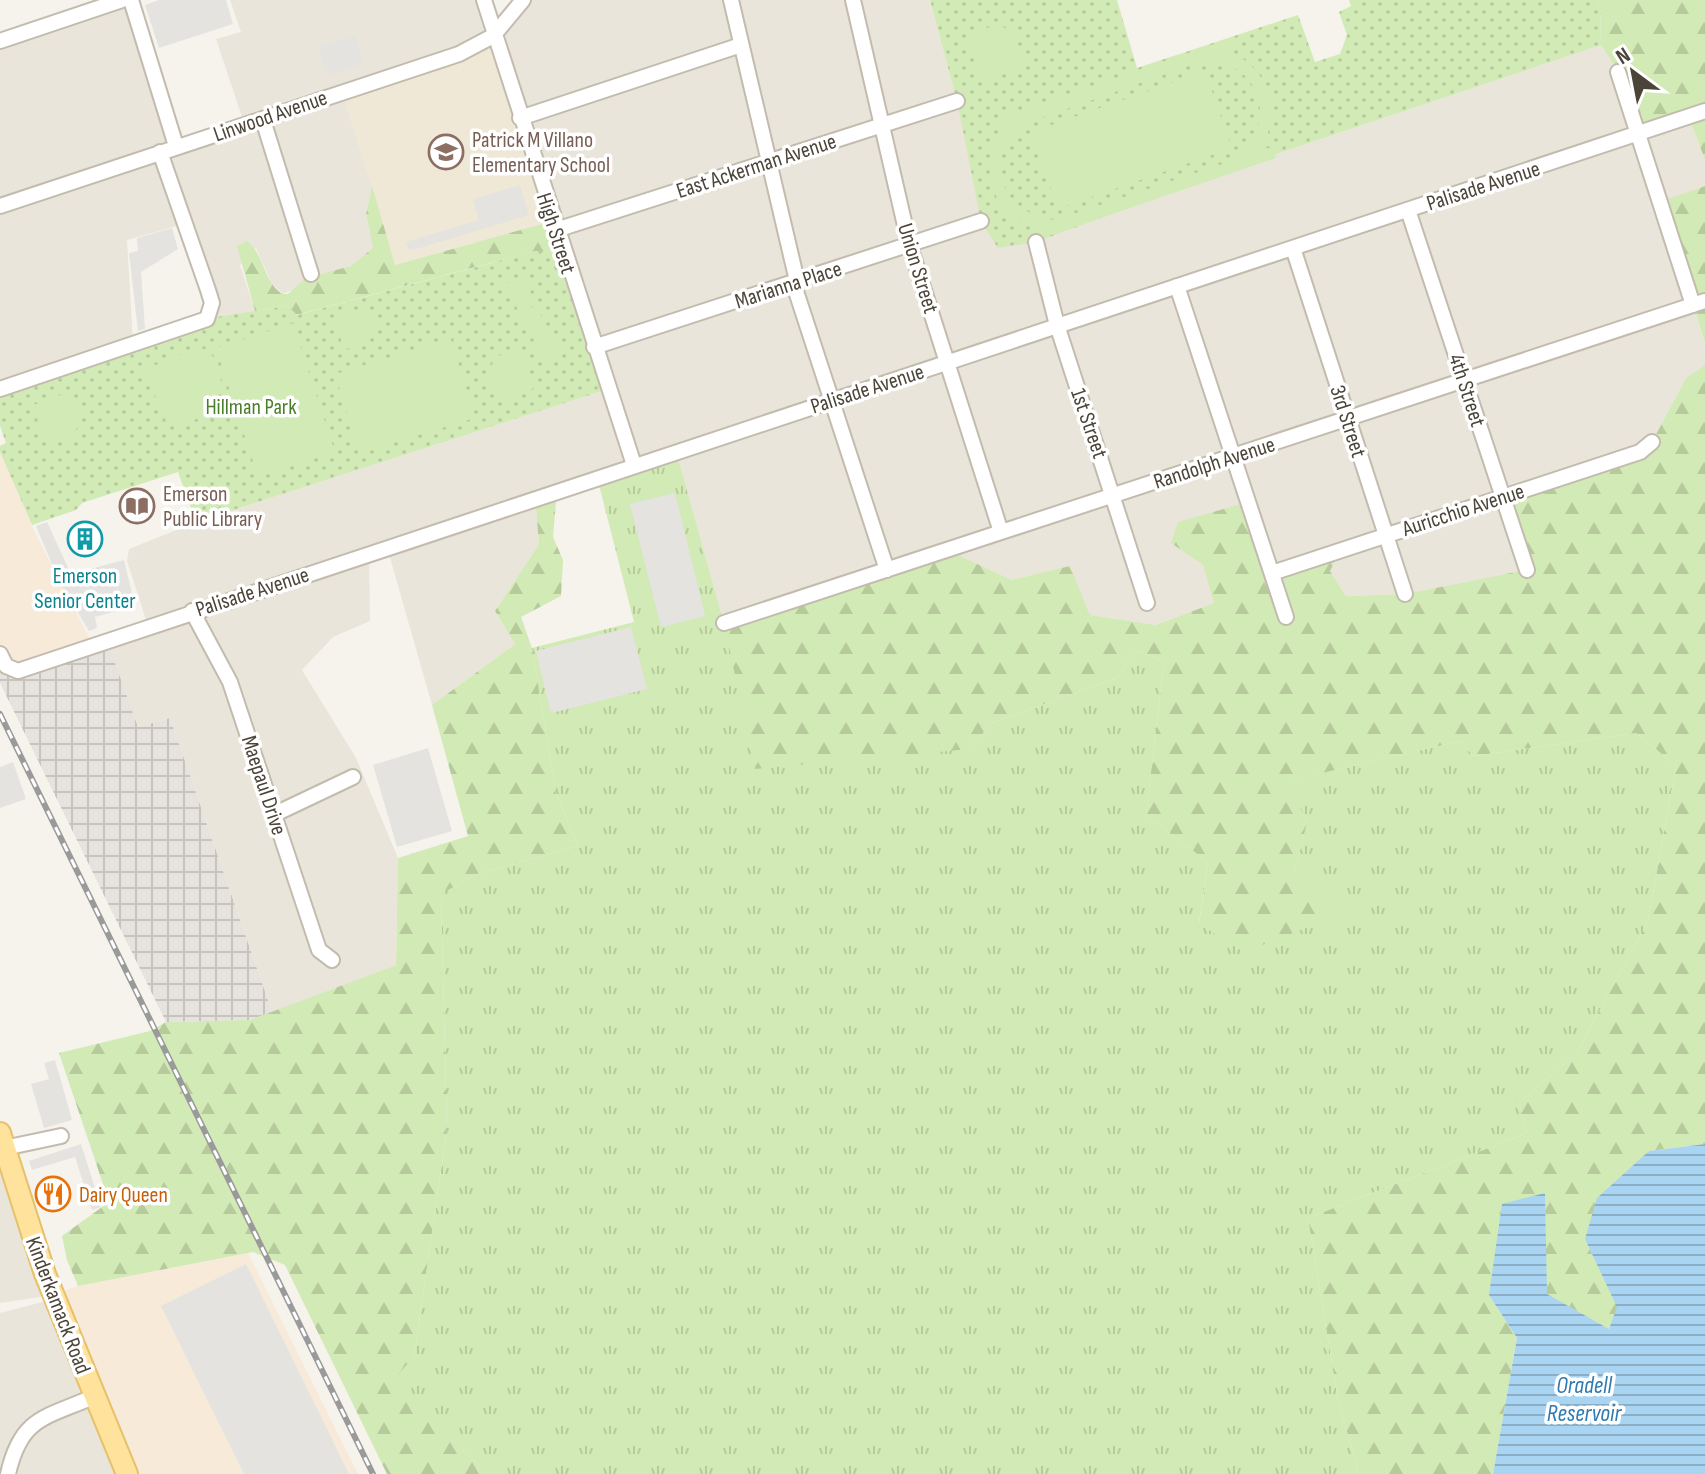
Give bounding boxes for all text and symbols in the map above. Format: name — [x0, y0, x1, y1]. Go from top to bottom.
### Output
north arrow — [1593, 32, 1673, 112]
text: N — [1611, 42, 1635, 71]
street label: Linwood Avenue — [210, 84, 331, 148]
place label: Patrick M Villano Elementary School — [472, 127, 610, 179]
street label: East Ackerman Avenue — [673, 128, 840, 205]
school or university icon: Patrick M Villano Elementary School — [427, 133, 465, 171]
street label: Palisade Avenue — [1423, 155, 1544, 217]
street label: High Street — [530, 190, 581, 278]
street label: Union Street — [891, 220, 944, 317]
street label: Marianna Place — [732, 255, 845, 315]
street label: 4th Street — [1442, 351, 1491, 431]
street label: Palisade Avenue — [807, 358, 928, 420]
street label: 3rd Street — [1323, 382, 1372, 461]
street label: 1st Street — [1064, 385, 1113, 462]
park label: Hillman Park — [205, 394, 297, 421]
street label: Randolph Avenue — [1150, 431, 1279, 496]
street label: Auricchio Avenue — [1398, 478, 1528, 543]
place label: Emerson Public Library — [163, 481, 263, 533]
library icon: Emerson Public Library — [118, 487, 156, 525]
building icon: Emerson Senior Center — [66, 520, 104, 558]
street label: Palisade Avenue — [192, 561, 313, 623]
place label: Emerson Senior Center — [34, 563, 136, 615]
street label: Maepaul Drive — [235, 732, 292, 839]
restaurant icon: Dairy Queen — [34, 1175, 72, 1213]
place label: Dairy Queen — [79, 1182, 168, 1209]
street label: Kinderkamack Road — [19, 1233, 96, 1378]
water label: Oradell Reservoir — [1547, 1371, 1622, 1428]

